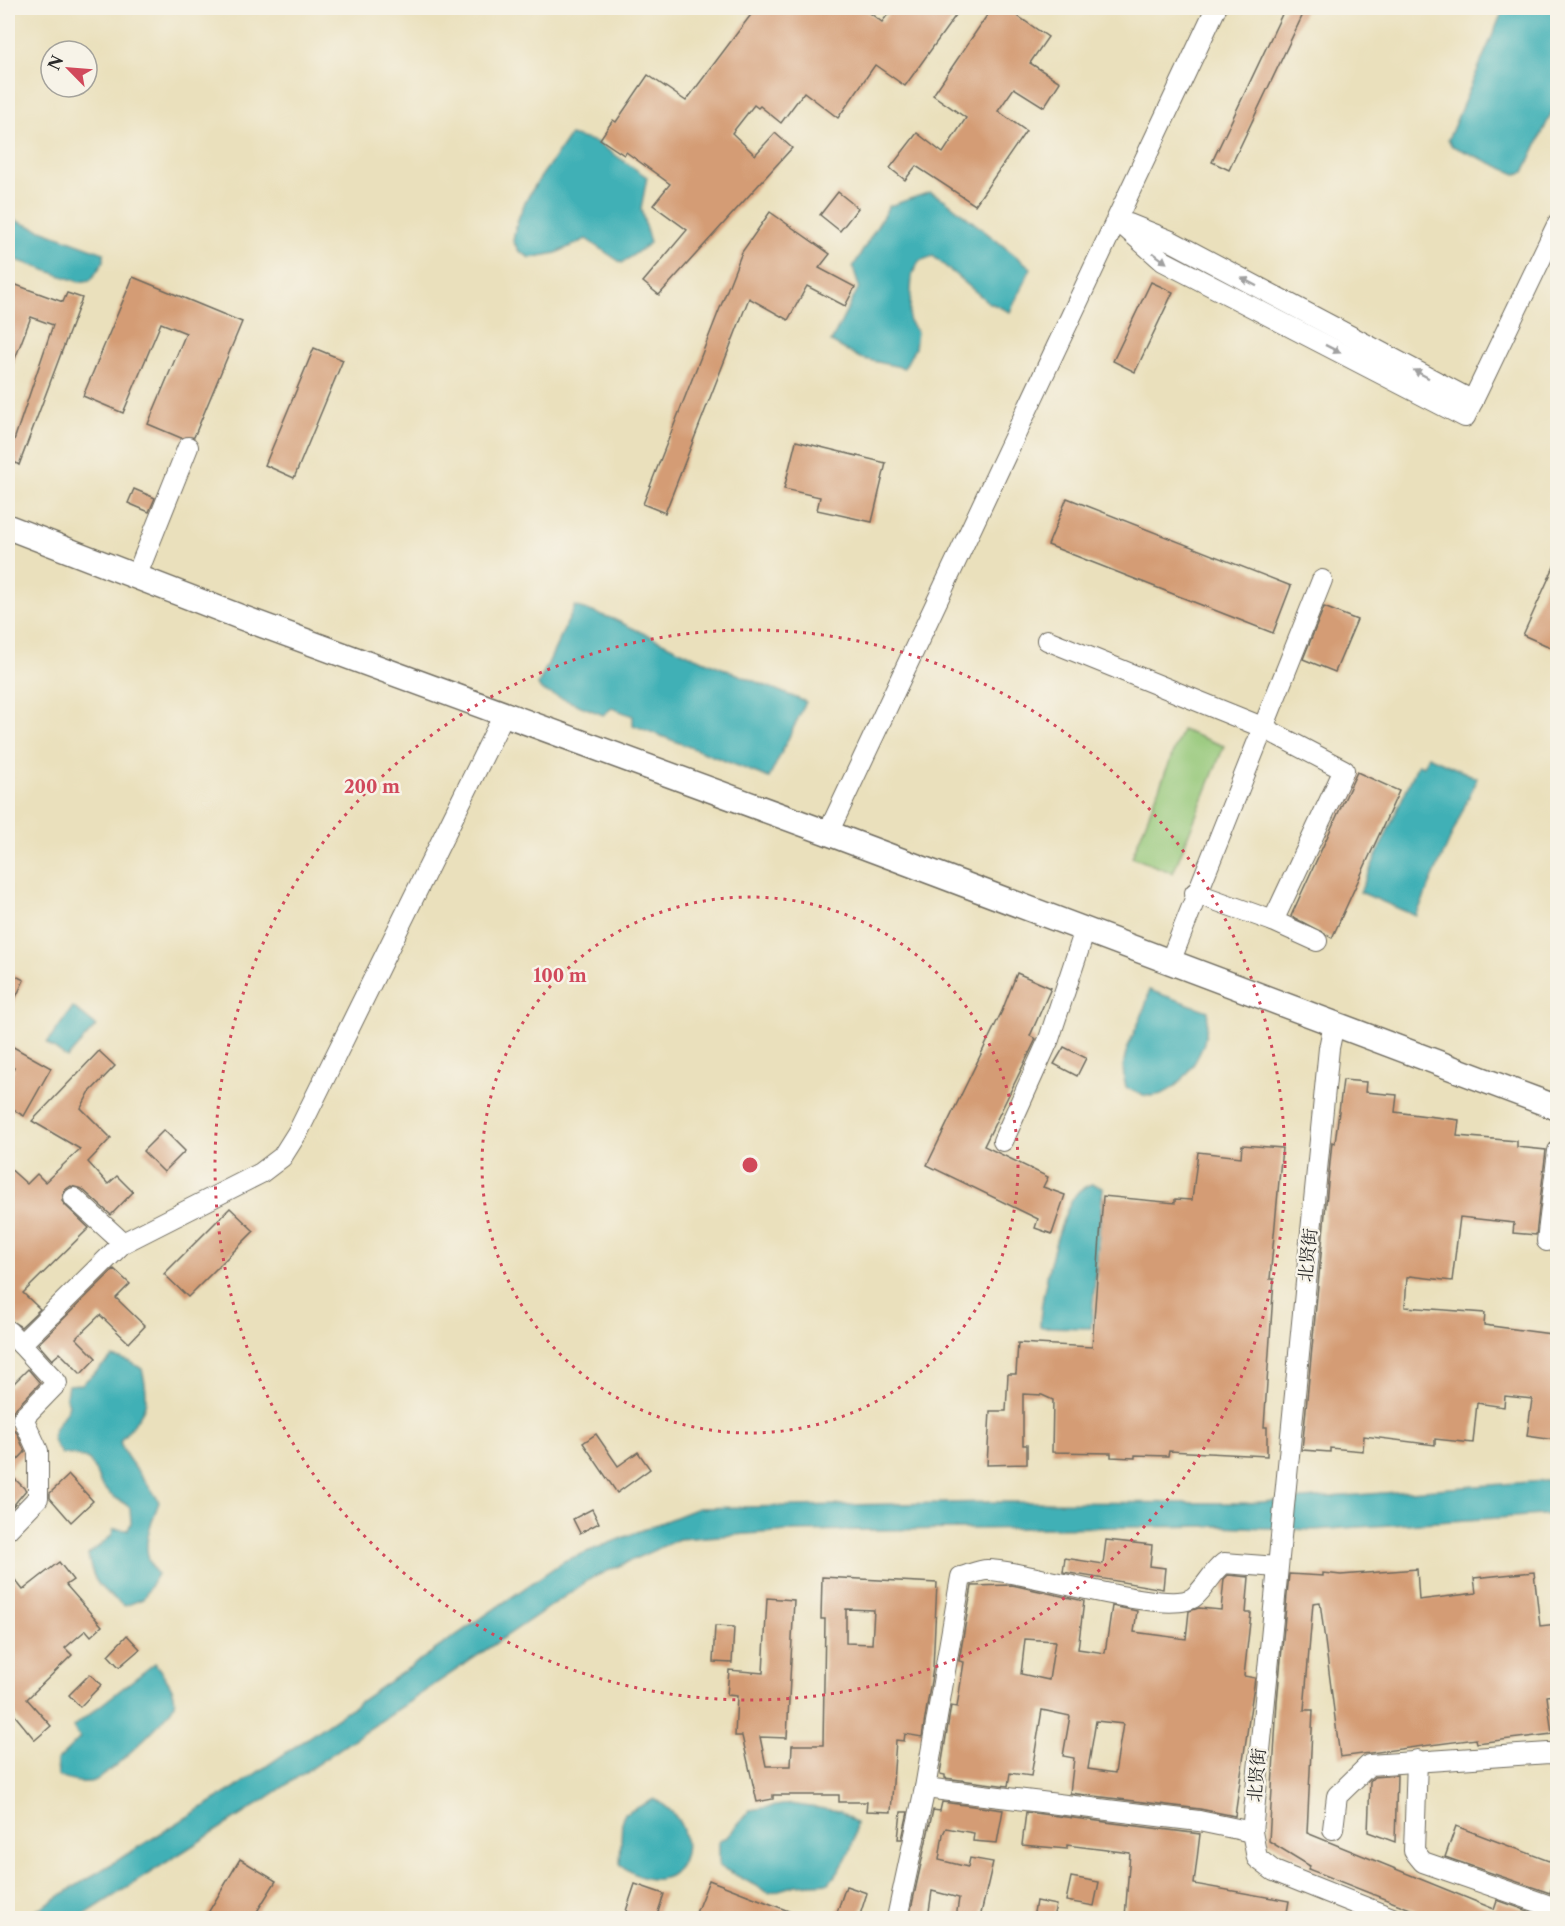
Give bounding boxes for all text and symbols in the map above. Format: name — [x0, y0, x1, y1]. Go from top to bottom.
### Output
north arrow — [39, 39, 99, 99]
text: N — [43, 52, 67, 73]
one-way arrow — [1153, 252, 1168, 264]
one-way arrow — [1240, 277, 1257, 287]
one-way arrow — [1324, 344, 1341, 354]
one-way arrow — [1413, 369, 1430, 379]
text: 200 m — [344, 776, 400, 798]
text: 100 m — [533, 965, 587, 987]
centre of rings — [740, 1155, 760, 1175]
street label: 北贤街 — [1294, 1227, 1322, 1283]
street label: 北贤街 — [1244, 1747, 1270, 1803]

